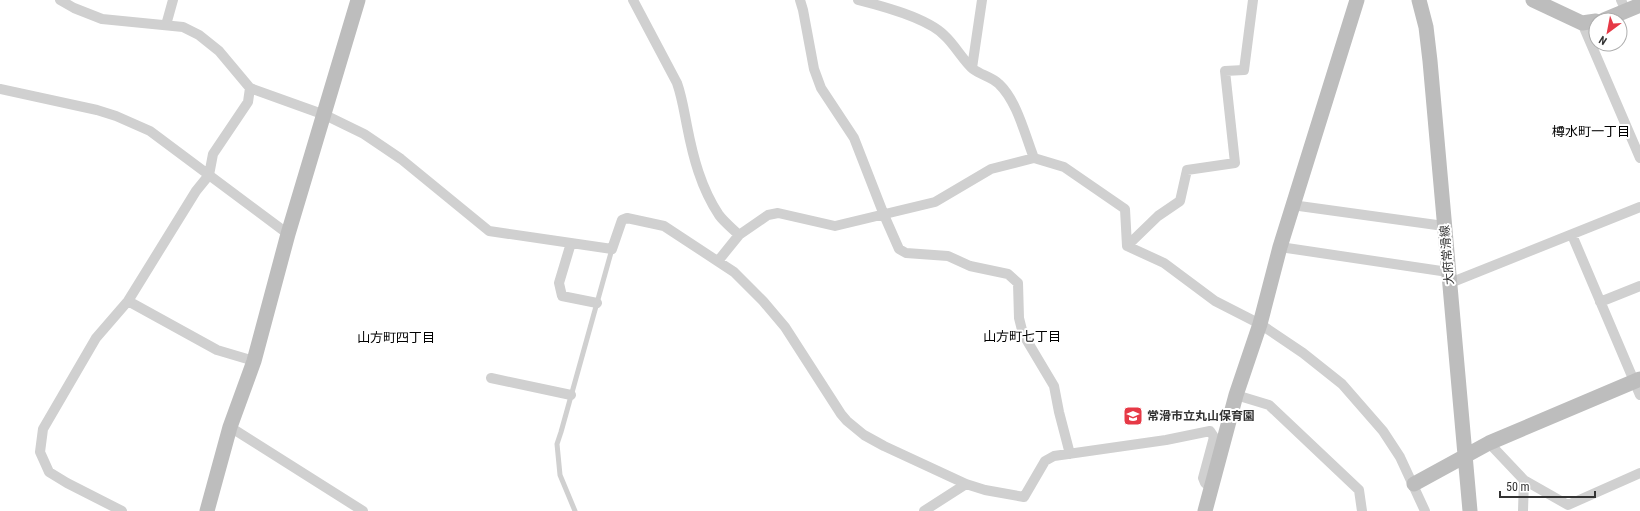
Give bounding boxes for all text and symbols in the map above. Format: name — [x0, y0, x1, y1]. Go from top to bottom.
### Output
north arrow — [1588, 12, 1628, 52]
text: N — [1596, 33, 1609, 47]
district label: 樽水町一丁目 — [1552, 124, 1630, 139]
street label: 大府常滑線 — [1437, 224, 1457, 286]
district label: 山方町七丁目 — [983, 329, 1061, 344]
district label: 山方町四丁目 — [357, 330, 435, 345]
school or university icon: 常滑市立丸山保育園 — [1122, 405, 1144, 427]
place label: 常滑市立丸山保育園 — [1147, 409, 1255, 423]
scale bar — [1500, 473, 1595, 499]
text: 50 m — [1506, 480, 1530, 494]

